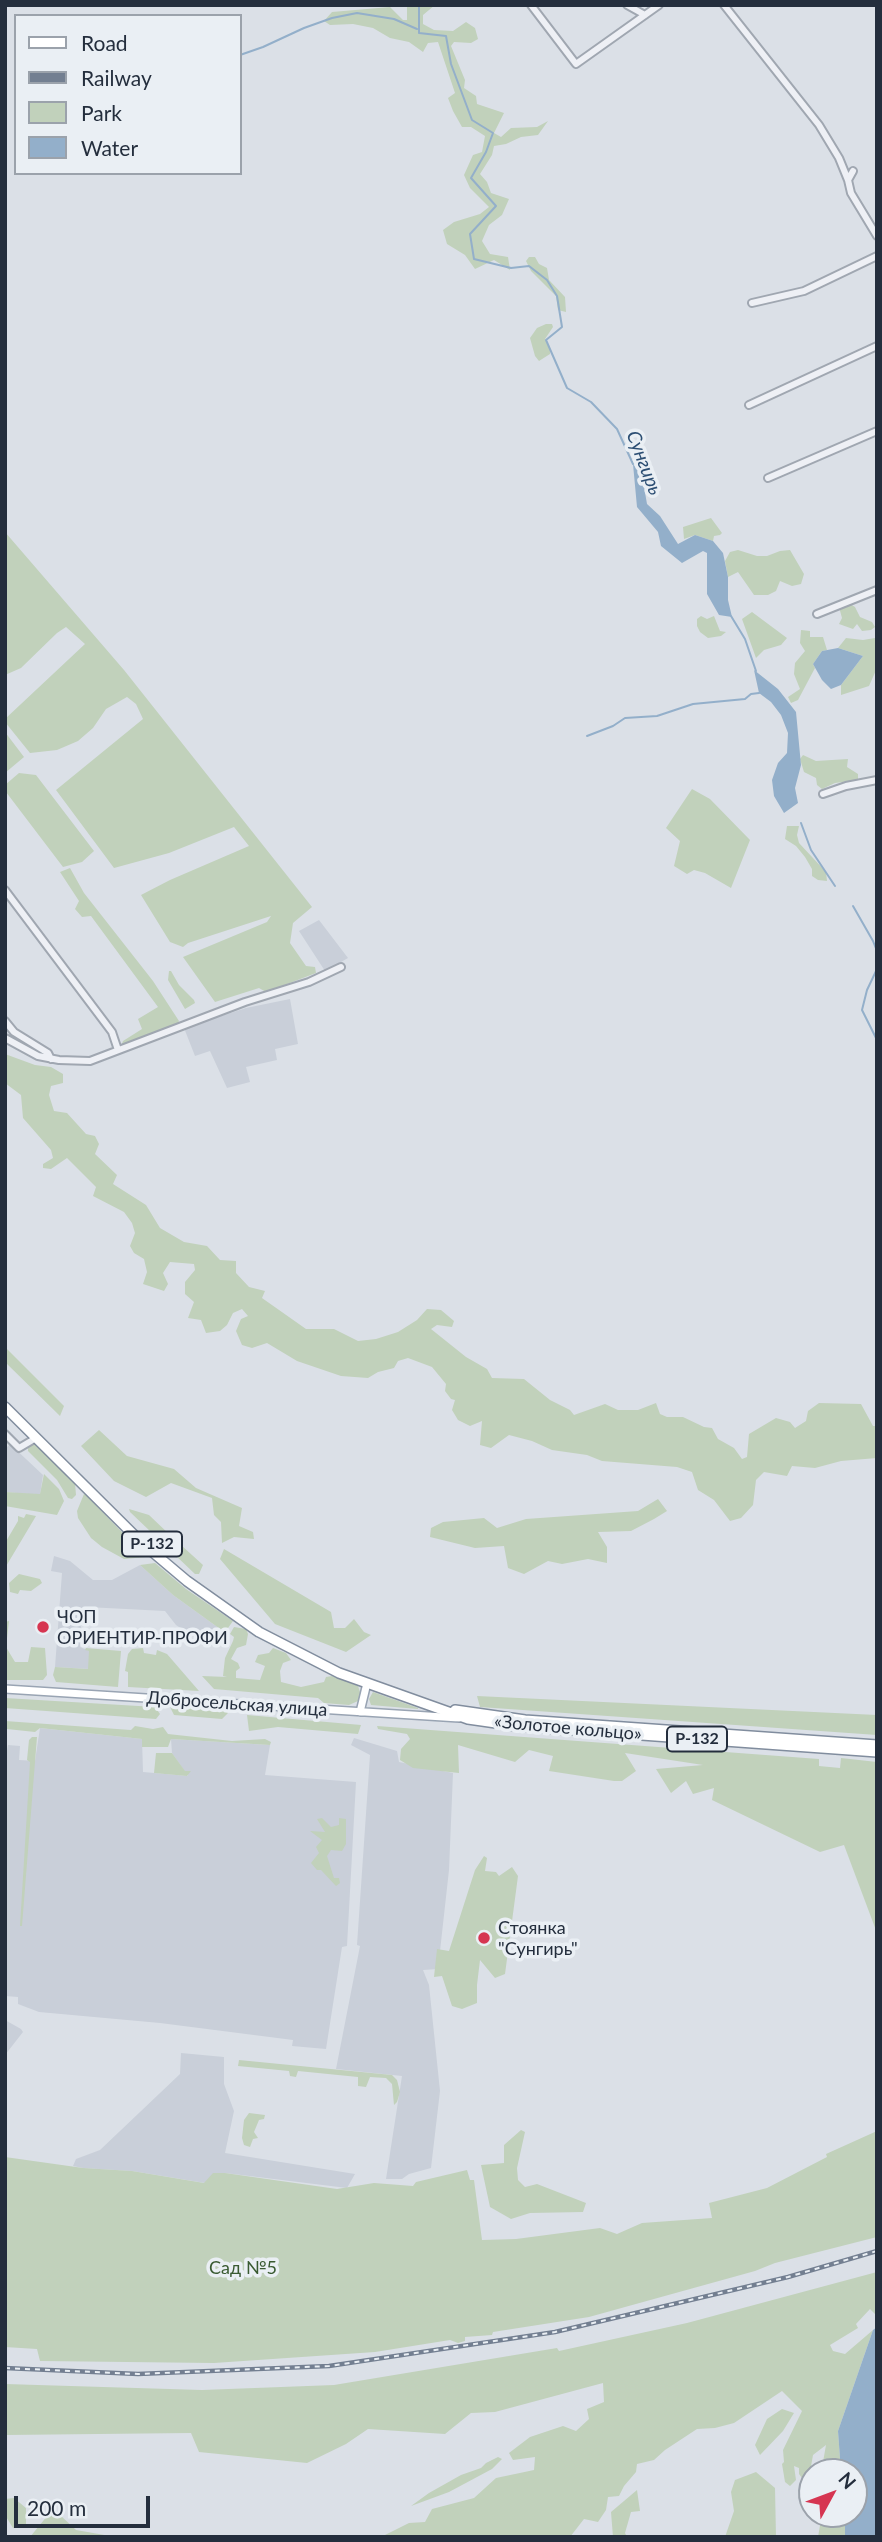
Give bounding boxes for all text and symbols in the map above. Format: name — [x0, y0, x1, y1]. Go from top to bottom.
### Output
legend — [14, 14, 242, 175]
text: Road — [81, 30, 128, 55]
text: Railway — [81, 65, 152, 90]
text: Park — [81, 100, 122, 125]
text: Water — [81, 135, 138, 160]
water label: Сунгирь — [621, 428, 667, 498]
road number: Р-132 — [122, 1532, 182, 1556]
place label: ЧОП ОРИЕНТИР-ПРОФИ — [57, 1606, 228, 1648]
marker: ЧОП ОРИЕНТИР-ПРОФИ — [35, 1619, 51, 1635]
street label: Добросельская улица — [146, 1687, 328, 1721]
street label: «Золотое кольцо» — [493, 1711, 643, 1745]
road number: Р-132 — [667, 1726, 727, 1751]
place label: Стоянка "Сунгирь" — [498, 1917, 578, 1960]
marker: Стоянка "Сунгирь" — [476, 1930, 492, 1946]
park label: Сад №5 — [209, 2257, 277, 2279]
north arrow — [798, 2458, 868, 2528]
text: N — [834, 2467, 861, 2493]
scale bar — [18, 2482, 154, 2526]
text: 200 m — [27, 2495, 86, 2520]

